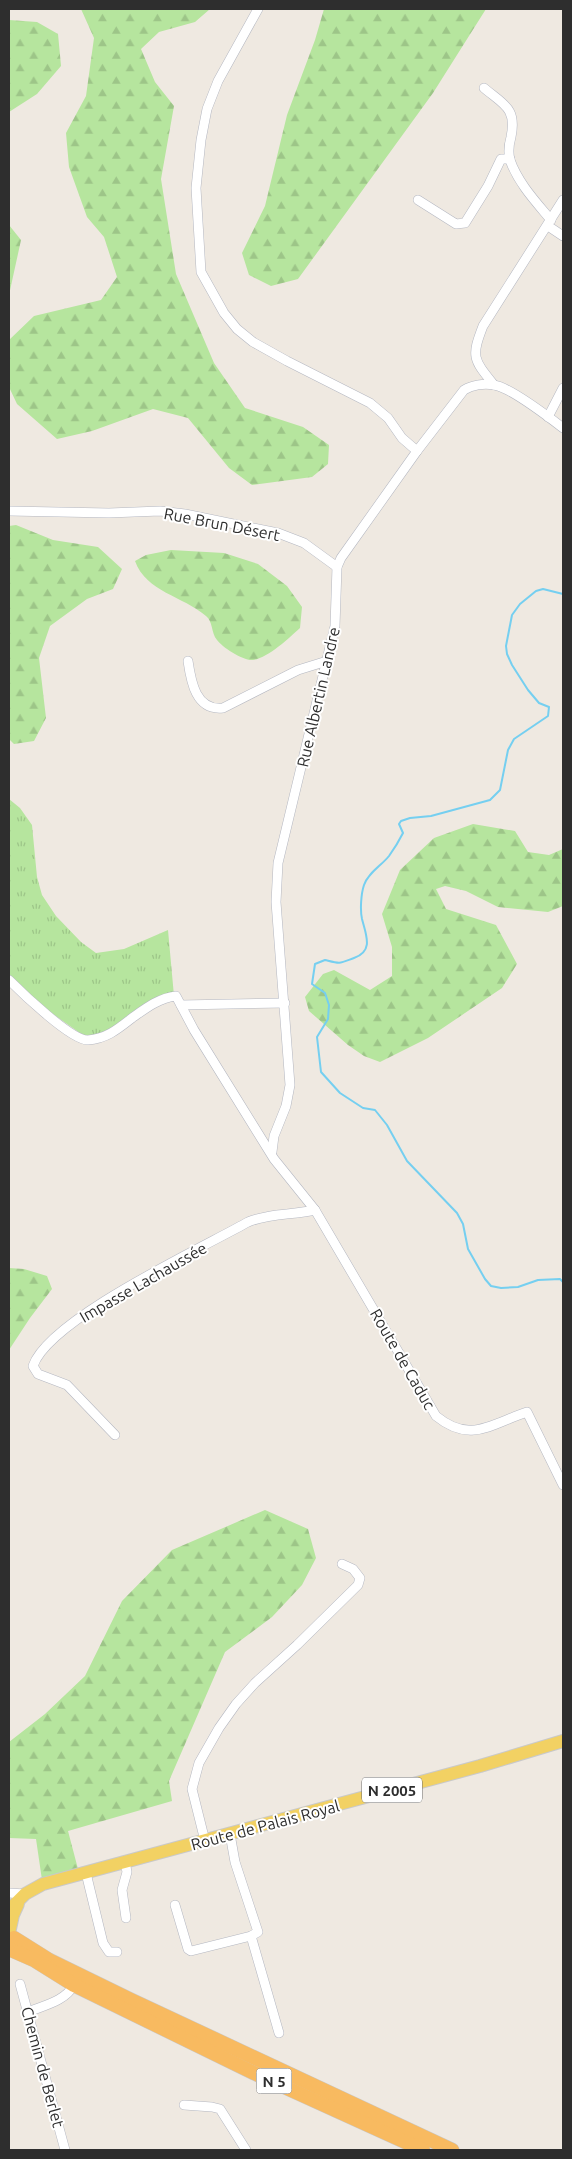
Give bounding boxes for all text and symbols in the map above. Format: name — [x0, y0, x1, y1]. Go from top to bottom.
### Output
street label: Rue Brun Désert — [162, 504, 282, 544]
street label: Rue Albertin Landre — [293, 625, 343, 769]
street label: Impasse Lachaussée — [76, 1238, 210, 1326]
street label: Route de Caduc — [367, 1306, 439, 1413]
road number: N 2005 — [362, 1778, 422, 1802]
street label: Route de Palais Royal — [189, 1797, 341, 1853]
street label: Chemin de Berlet — [18, 2005, 68, 2130]
road number: N 5 — [256, 2068, 292, 2094]

